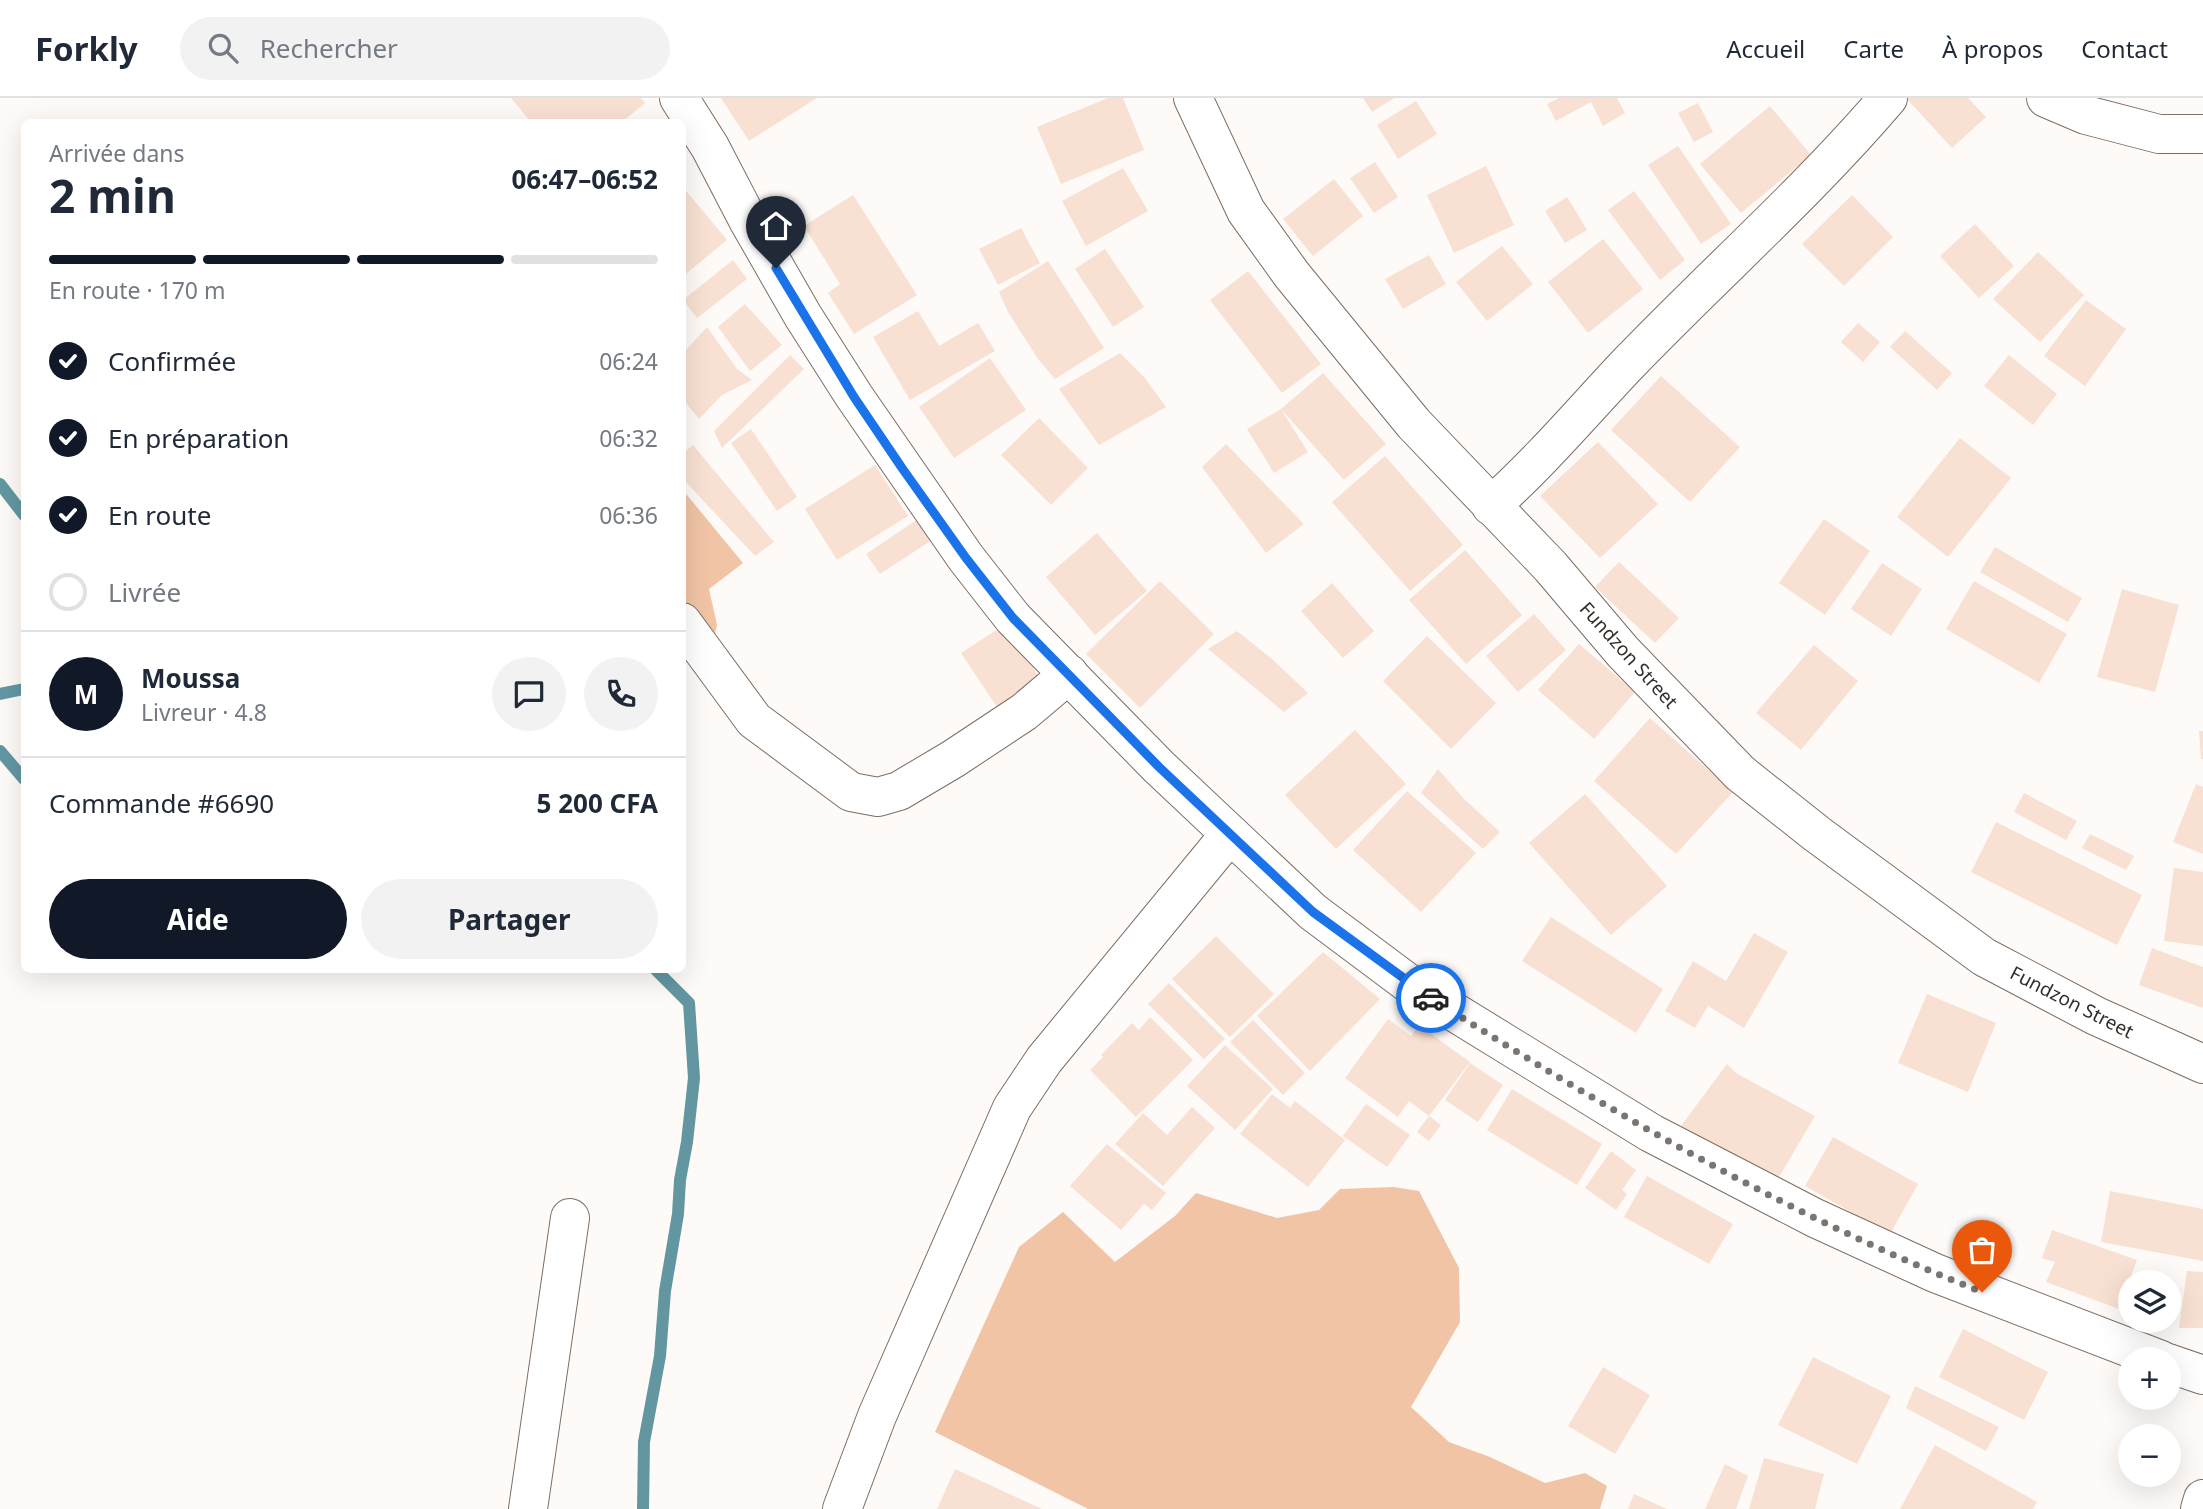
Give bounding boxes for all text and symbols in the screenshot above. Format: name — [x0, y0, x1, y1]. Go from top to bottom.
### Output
search box — [180, 17, 670, 80]
text: Forkly — [35, 26, 138, 71]
icon: search — [204, 29, 242, 67]
text: Rechercher — [260, 30, 398, 66]
text: Accueil — [1726, 32, 1805, 65]
text: Carte — [1843, 32, 1904, 65]
text: À propos — [1942, 32, 2043, 65]
text: Contact — [2081, 32, 2168, 65]
text: Arrivée dans — [49, 137, 185, 169]
text: 06:47–06:52 — [511, 161, 658, 197]
text: 2 min — [49, 164, 176, 226]
pin — [746, 196, 806, 268]
icon: home — [757, 207, 795, 245]
text: En route · 170 m — [49, 274, 226, 306]
icon: check — [49, 342, 87, 380]
text: Confirmée — [108, 343, 236, 379]
text: 06:24 — [599, 345, 658, 377]
icon: check — [49, 419, 87, 457]
text: En préparation — [108, 420, 289, 456]
text: 06:32 — [599, 422, 658, 454]
icon: check — [49, 496, 87, 534]
text: En route — [108, 497, 211, 533]
text: 06:36 — [599, 499, 658, 531]
text: Livrée — [108, 574, 181, 610]
street label: Fundzon Street — [1574, 596, 1684, 714]
button: chat — [492, 657, 566, 731]
button: phone — [584, 657, 658, 731]
text: Moussa — [141, 660, 240, 696]
text: M — [74, 676, 98, 712]
text: Livreur · 4.8 — [141, 696, 267, 728]
text: Commande #6690 — [49, 785, 274, 821]
text: 5 200 CFA — [537, 785, 658, 821]
button: Aide — [49, 879, 347, 959]
button: Partager — [361, 879, 658, 959]
street label: Fundzon Street — [2006, 960, 2138, 1044]
courier — [1396, 963, 1466, 1033]
icon: car — [1412, 979, 1450, 1017]
pin — [1952, 1220, 2012, 1292]
icon: bag — [1963, 1231, 2001, 1269]
map controls — [2118, 1270, 2181, 1487]
button: layers — [2118, 1270, 2181, 1333]
button: + — [2118, 1347, 2181, 1410]
button: − — [2118, 1424, 2181, 1487]

